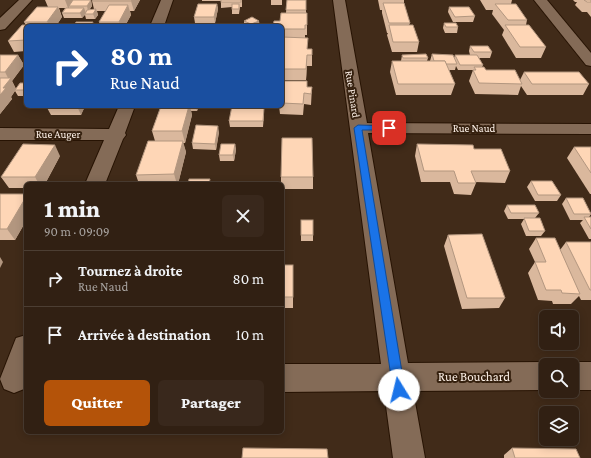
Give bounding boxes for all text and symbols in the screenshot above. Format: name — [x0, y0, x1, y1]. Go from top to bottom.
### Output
icon: right — [44, 40, 96, 92]
text: 80 m — [110, 40, 172, 71]
street label: Rue Pinard — [343, 70, 363, 119]
text: Rue Naud — [110, 73, 180, 93]
pin — [372, 111, 406, 145]
icon: arrive — [378, 117, 400, 139]
street label: Rue Naud — [453, 122, 495, 134]
street label: Rue Auger — [36, 128, 80, 141]
text: 1 min — [44, 195, 100, 222]
button: close — [222, 195, 264, 237]
text: 90 m · 09:09 — [44, 224, 110, 239]
text: Tournez à droite — [78, 263, 182, 279]
icon: right — [44, 268, 66, 290]
text: 80 m — [233, 271, 264, 287]
text: Rue Naud — [78, 279, 128, 294]
map controls — [539, 310, 579, 446]
button: sound — [539, 310, 579, 350]
icon: arrive — [44, 324, 66, 346]
text: Arrivée à destination — [78, 327, 211, 343]
text: 10 m — [236, 327, 264, 343]
button: search — [539, 358, 579, 398]
position arrow — [378, 369, 420, 411]
street label: Rue Bouchard — [438, 369, 510, 384]
button: Quitter — [44, 380, 150, 426]
button: Partager — [158, 380, 264, 426]
button: layers — [539, 406, 579, 446]

